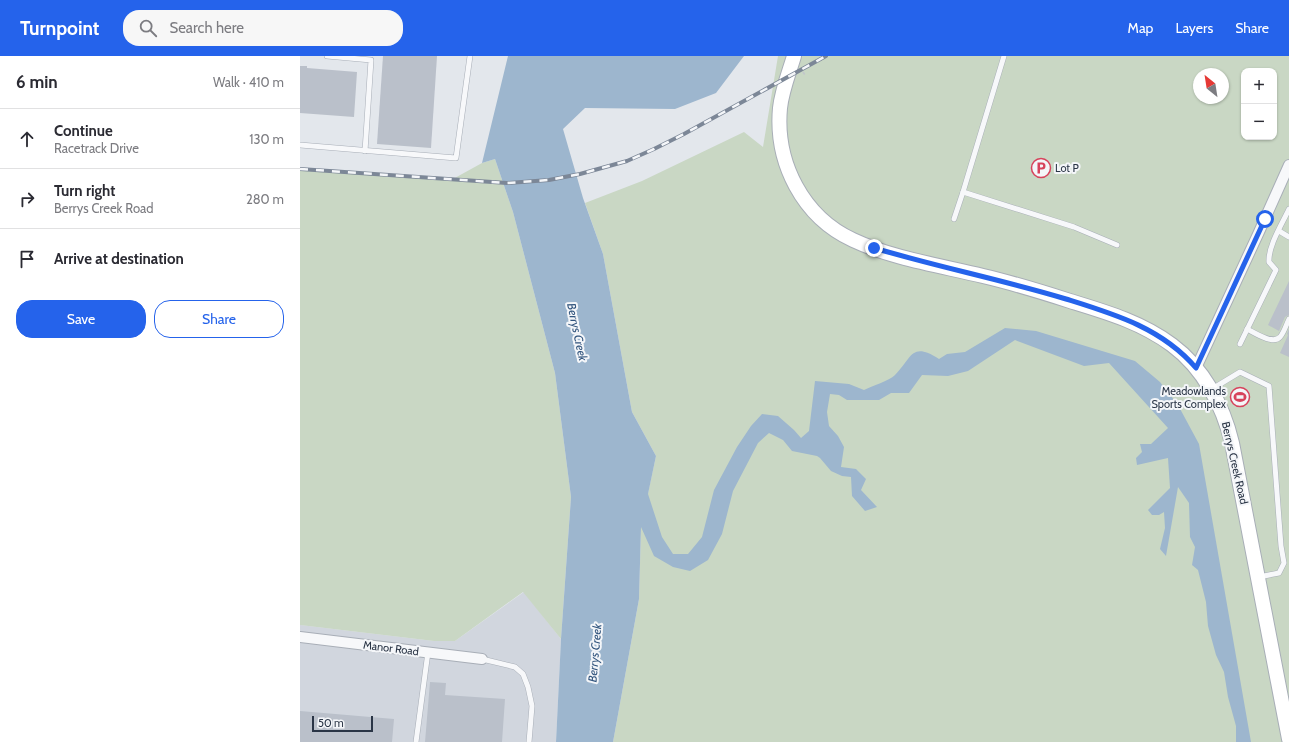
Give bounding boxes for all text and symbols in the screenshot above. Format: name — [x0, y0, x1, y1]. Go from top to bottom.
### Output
search box — [123, 10, 403, 46]
text: Turnpoint — [20, 17, 99, 40]
icon: search — [137, 17, 159, 39]
text: Search here — [169, 19, 244, 37]
text: Map — [1128, 19, 1153, 37]
text: Layers — [1175, 19, 1213, 37]
text: Share — [1235, 19, 1269, 37]
north arrow — [1193, 68, 1229, 104]
map controls — [1241, 68, 1277, 140]
button: + — [1241, 68, 1277, 104]
text: 6 min — [16, 72, 58, 92]
text: Walk · 410 m — [213, 74, 284, 90]
button: − — [1241, 104, 1277, 140]
text: Continue — [54, 122, 113, 140]
icon: ahead — [16, 128, 38, 150]
text: 130 m — [249, 131, 284, 147]
text: Racetrack Drive — [54, 140, 139, 156]
parking icon: Lot P — [1030, 157, 1052, 179]
place label: Lot P — [1055, 161, 1080, 175]
text: Turn right — [54, 182, 115, 200]
icon: right — [16, 188, 38, 210]
text: 280 m — [246, 191, 284, 207]
text: Berrys Creek Road — [54, 200, 154, 216]
route start — [1256, 210, 1274, 228]
route end — [865, 239, 883, 257]
icon: arrive — [16, 248, 38, 270]
text: Arrive at destination — [54, 250, 184, 268]
button: Save — [16, 300, 146, 338]
button: Share — [154, 300, 284, 338]
water label: Berrys Creek — [564, 302, 591, 363]
place label: Meadowlands Sports Complex — [1151, 384, 1227, 411]
sports icon: Meadowlands Sports Complex — [1229, 386, 1251, 408]
street label: Berrys Creek Road — [1219, 420, 1251, 506]
water label: Berrys Creek — [584, 622, 605, 683]
street label: Manor Road — [362, 638, 420, 658]
scale bar — [312, 714, 373, 733]
text: 50 m — [318, 716, 344, 730]

